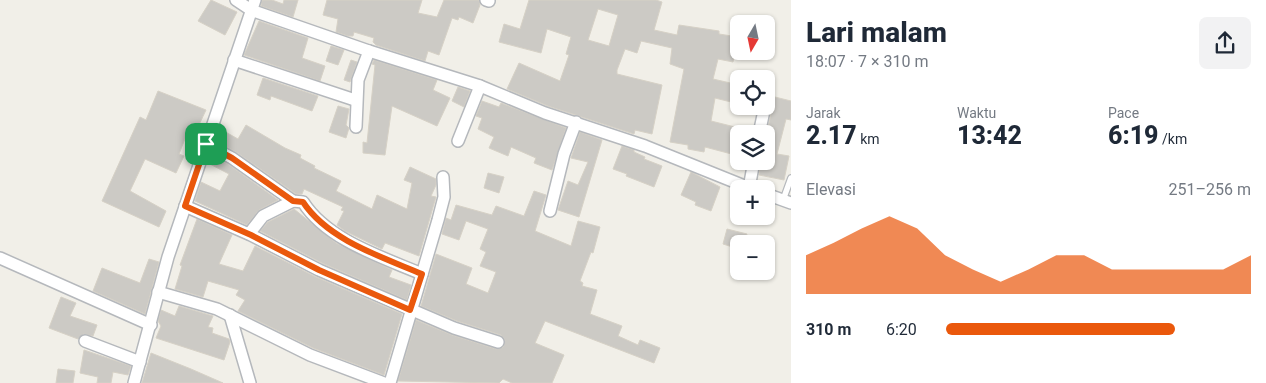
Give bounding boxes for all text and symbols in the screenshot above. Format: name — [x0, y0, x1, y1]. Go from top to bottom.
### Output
north arrow — [730, 15, 775, 60]
map controls — [730, 15, 775, 280]
text: Lari malam — [806, 16, 947, 49]
button: share — [1199, 17, 1251, 69]
text: 18:07 · 7 × 310 m — [806, 52, 928, 71]
button: locate — [730, 70, 775, 115]
text: Jarak — [806, 105, 841, 121]
text: Waktu — [957, 105, 996, 121]
text: Pace — [1108, 105, 1139, 121]
text: 2.17 — [806, 121, 857, 150]
text: 13:42 — [957, 121, 1022, 150]
text: 6:19 — [1108, 121, 1159, 150]
pin — [185, 123, 227, 165]
button: layers — [730, 125, 775, 170]
icon: arrive — [192, 130, 220, 158]
text: km — [857, 131, 880, 147]
text: /km — [1159, 131, 1187, 147]
button: + — [730, 180, 775, 225]
text: Elevasi — [806, 180, 856, 199]
text: 251–256 m — [1169, 180, 1251, 199]
button: − — [730, 235, 775, 280]
text: 310 m — [806, 320, 851, 339]
text: 6:20 — [886, 320, 917, 339]

